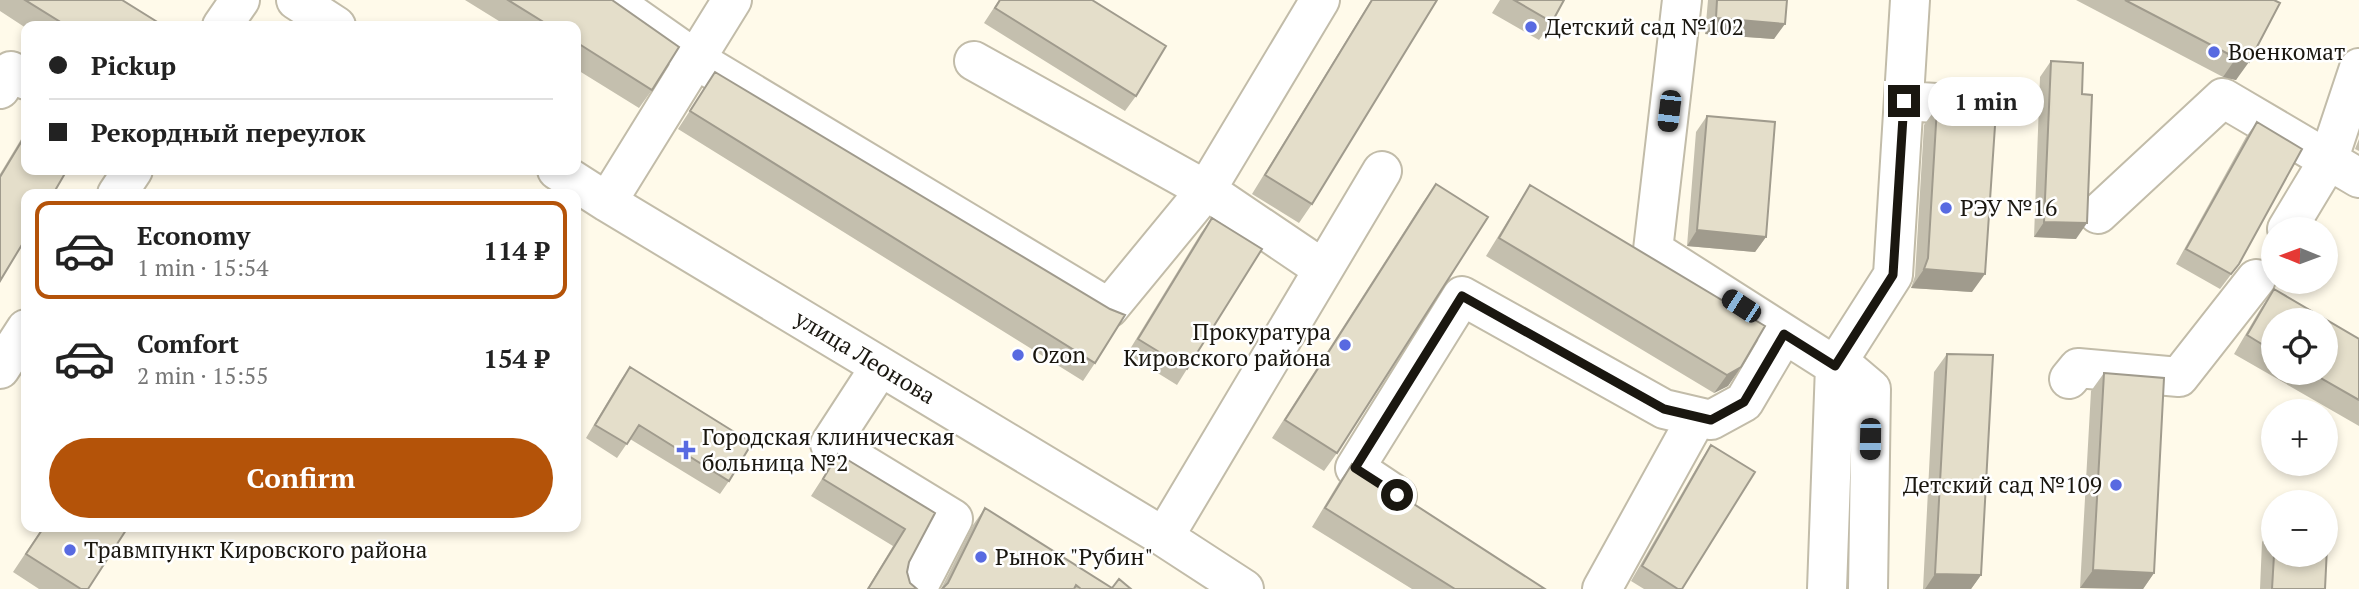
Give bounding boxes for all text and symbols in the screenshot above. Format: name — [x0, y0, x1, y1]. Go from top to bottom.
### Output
place label: Детский сад №102 — [1545, 11, 1744, 42]
marker: Детский сад №102 — [1523, 19, 1539, 35]
place label: Военкомат — [2228, 36, 2345, 67]
marker: Военкомат — [2206, 44, 2222, 60]
text: Pickup — [91, 48, 176, 82]
callout: 1 min — [1928, 76, 2044, 126]
route end — [1888, 85, 1920, 117]
text: 1 min — [1955, 86, 2017, 117]
car — [1657, 89, 1682, 133]
text: Рекордный переулок — [91, 115, 366, 149]
place label: РЭУ №16 — [1960, 192, 2057, 223]
marker: РЭУ №16 — [1938, 200, 1954, 216]
north arrow — [2261, 217, 2338, 294]
map controls — [2261, 217, 2338, 567]
text: Economy — [137, 218, 250, 252]
icon: car — [53, 219, 116, 282]
text: 114 ₽ — [483, 233, 549, 267]
text: 1 min · 15:54 — [137, 252, 269, 283]
car — [1718, 286, 1765, 326]
street label: улица Леонова — [788, 302, 942, 411]
button: locate — [2261, 308, 2338, 385]
place label: Прокуратура Кировского района — [1123, 316, 1331, 373]
text: Comfort — [137, 326, 239, 360]
icon: car — [53, 327, 116, 390]
marker: Прокуратура Кировского района — [1337, 337, 1353, 353]
place label: Ozon — [1032, 339, 1086, 370]
text: 154 ₽ — [483, 341, 549, 375]
marker: Ozon — [1010, 347, 1026, 363]
text: 2 min · 15:55 — [137, 360, 269, 391]
button: + — [2261, 399, 2338, 476]
car — [1860, 418, 1881, 460]
place label: Городская клиническая больница №2 — [702, 421, 955, 478]
button: Confirm — [49, 438, 553, 518]
marker: Городская клиническая больница №2 — [676, 440, 696, 460]
place label: Детский сад №109 — [1903, 469, 2102, 500]
marker: Детский сад №109 — [2108, 477, 2124, 493]
route start — [1381, 479, 1413, 511]
button: − — [2261, 490, 2338, 567]
place label: Травмпункт Кировского района — [84, 534, 428, 565]
place label: Рынок "Рубин" — [995, 541, 1153, 572]
marker: Травмпункт Кировского района — [62, 542, 78, 558]
marker: Рынок "Рубин" — [973, 549, 989, 565]

